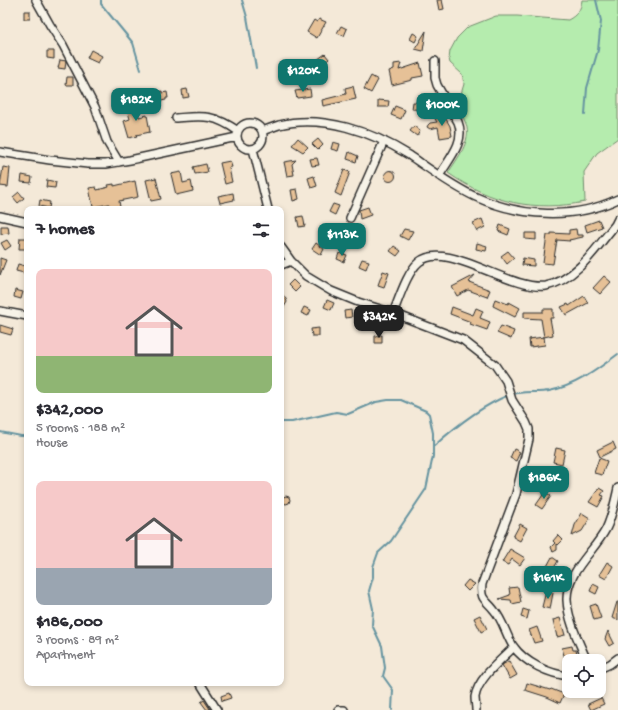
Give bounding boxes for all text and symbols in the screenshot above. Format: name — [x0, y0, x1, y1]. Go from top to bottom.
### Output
pin: $120K — [275, 59, 331, 93]
text: $120K — [287, 64, 319, 79]
pin: $182K — [108, 88, 164, 122]
text: $182K — [120, 93, 152, 108]
pin: $100K — [414, 93, 470, 127]
text: $100K — [425, 98, 459, 113]
icon: filters — [250, 219, 272, 241]
text: 7 homes — [36, 220, 94, 240]
pin: $113K — [314, 223, 370, 257]
text: $113K — [327, 228, 357, 243]
icon: home — [118, 295, 190, 367]
pin: $342K — [351, 305, 407, 339]
text: $342K — [363, 310, 395, 325]
text: $342,000 — [36, 401, 103, 421]
text: 5 rooms · 188 m² — [36, 421, 125, 436]
text: House — [36, 436, 68, 451]
pin: $186K — [516, 466, 572, 500]
text: $186K — [528, 471, 560, 486]
icon: home — [118, 507, 190, 579]
pin: $161K — [520, 566, 576, 600]
text: $161K — [533, 571, 563, 586]
text: $186,000 — [36, 613, 103, 633]
text: 3 rooms · 89 m² — [36, 633, 119, 648]
text: Apartment — [36, 648, 95, 663]
map controls — [562, 654, 606, 698]
button: locate — [562, 654, 606, 698]

